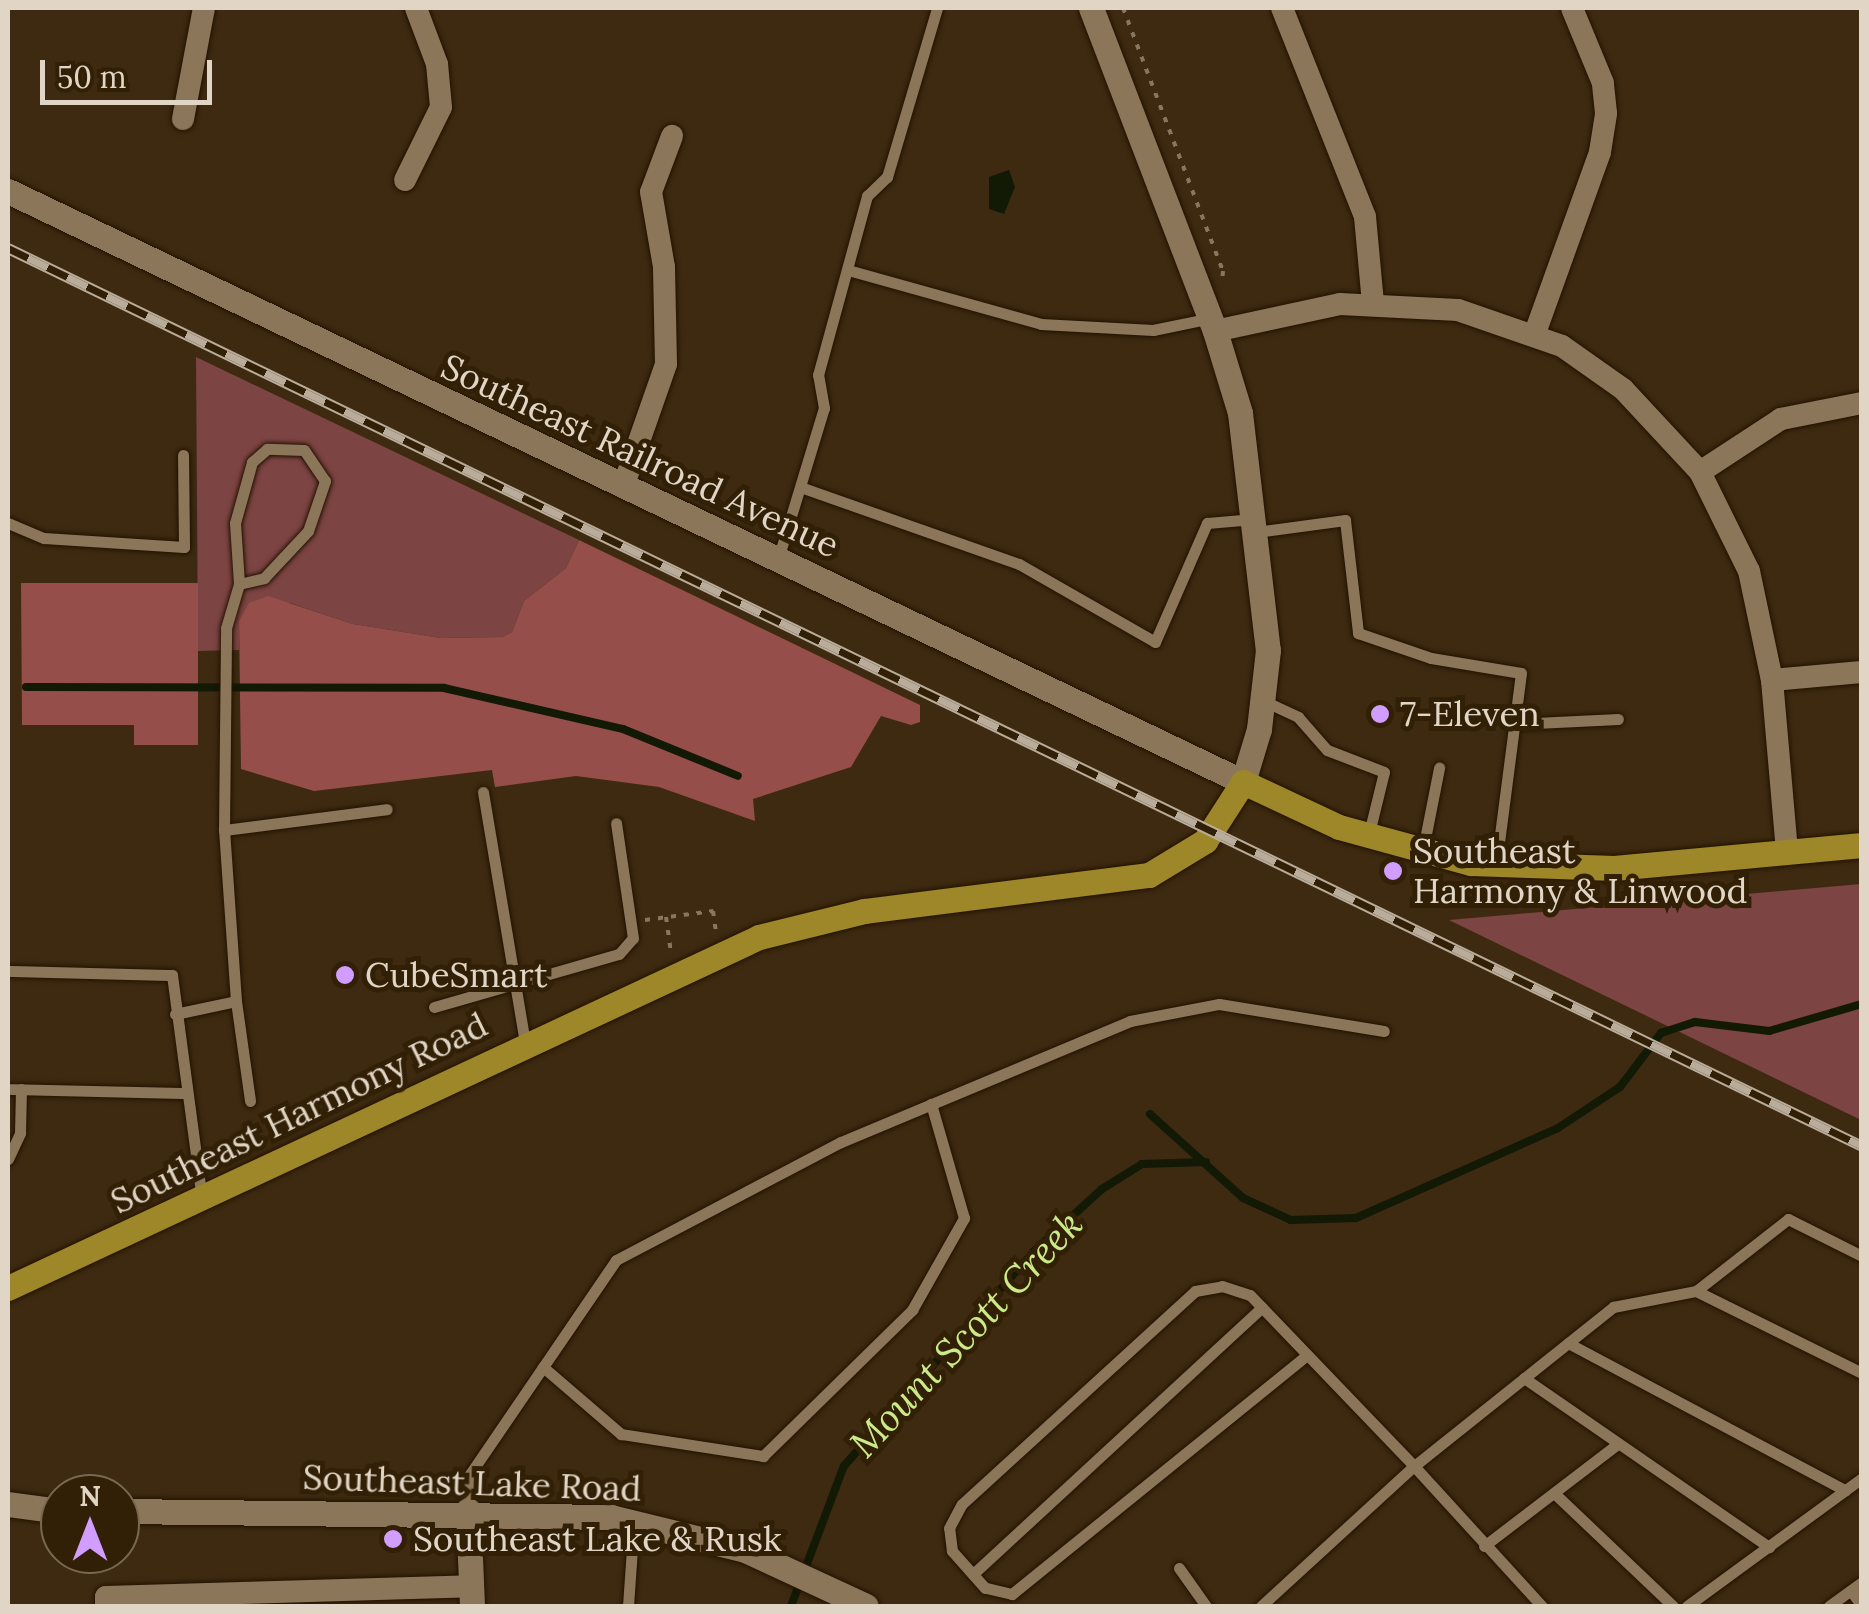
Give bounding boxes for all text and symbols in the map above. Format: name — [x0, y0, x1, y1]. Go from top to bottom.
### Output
scale bar — [45, 40, 218, 102]
text: 50 m — [57, 58, 127, 96]
street label: Southeast Railroad Avenue — [435, 345, 845, 567]
place label: 7-Eleven — [1400, 693, 1540, 735]
marker: 7-Eleven — [1369, 703, 1391, 725]
place label: Southeast Harmony & Linwood — [1413, 830, 1747, 912]
marker: Southeast Harmony & Linwood — [1382, 860, 1404, 882]
place label: CubeSmart — [365, 954, 547, 996]
marker: CubeSmart — [334, 964, 356, 986]
street label: Southeast Harmony Road — [104, 1003, 494, 1223]
water label: Mount Scott Creek — [840, 1202, 1092, 1466]
street label: Southeast Lake Road — [302, 1456, 642, 1510]
north arrow — [40, 1474, 140, 1574]
text: N — [79, 1478, 101, 1514]
place label: Southeast Lake & Rusk — [413, 1518, 782, 1560]
marker: Southeast Lake & Rusk — [382, 1528, 404, 1550]

